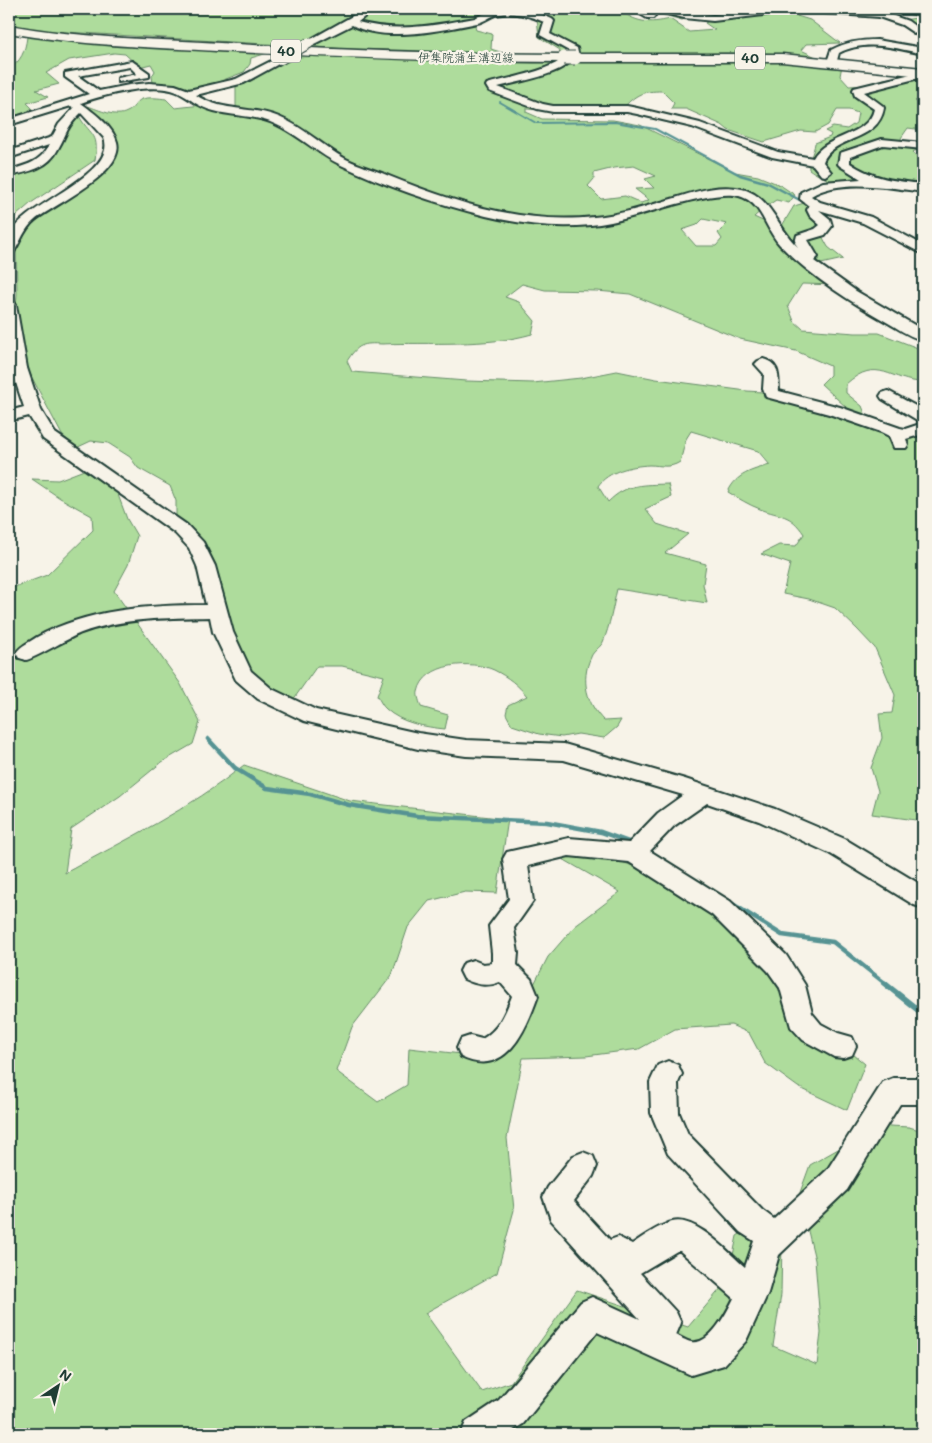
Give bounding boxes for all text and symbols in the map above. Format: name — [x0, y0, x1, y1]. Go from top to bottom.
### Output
road number: 40 — [271, 40, 301, 62]
road number: 40 — [735, 46, 765, 70]
street label: 伊集院蒲生溝辺線 — [418, 49, 514, 65]
north arrow — [32, 1360, 82, 1410]
text: N — [56, 1364, 76, 1386]

